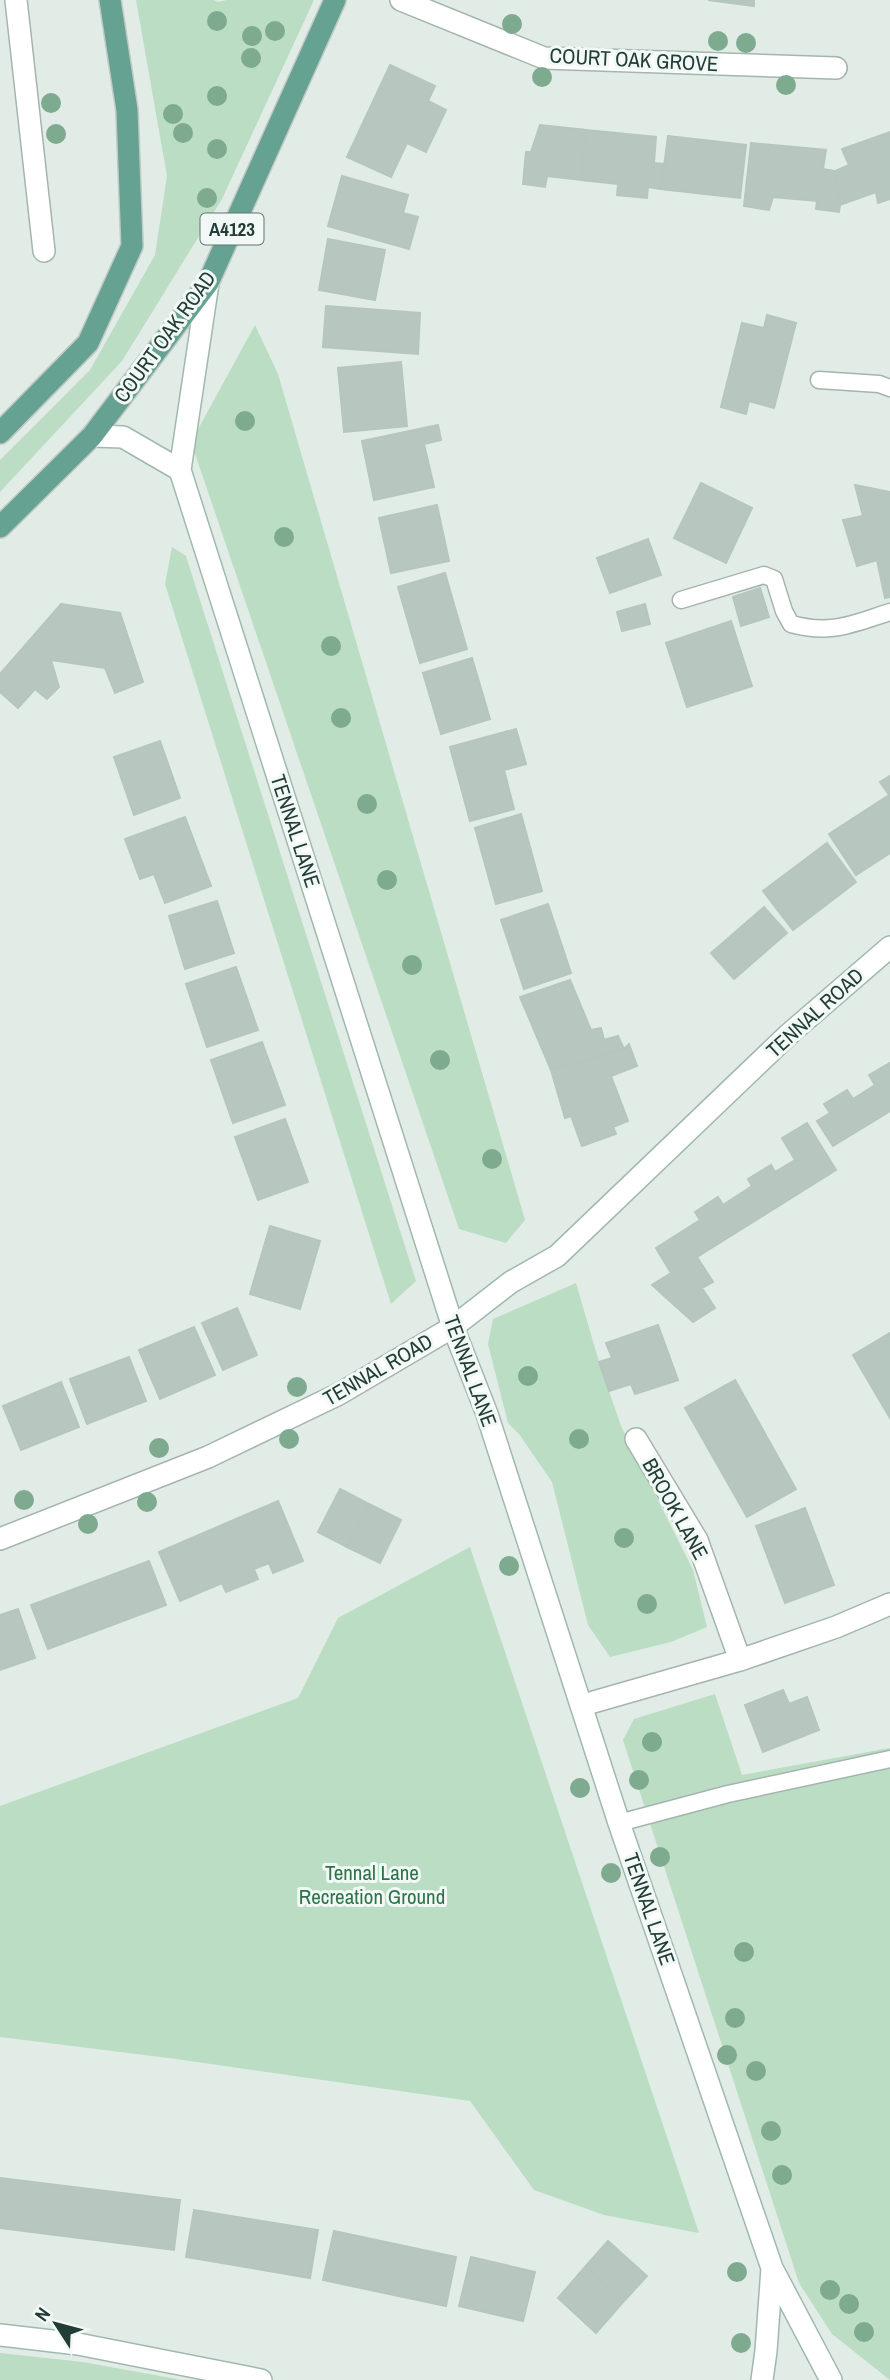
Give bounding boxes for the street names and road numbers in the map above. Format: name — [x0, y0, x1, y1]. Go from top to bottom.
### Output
street label: COURT OAK GROVE — [549, 41, 719, 78]
road number: A4123 — [201, 214, 264, 244]
street label: COURT OAK ROAD — [107, 265, 222, 408]
street label: TENNAL LANE — [264, 771, 327, 891]
street label: TENNAL ROAD — [760, 961, 870, 1064]
street label: TENNAL LANE — [437, 1311, 504, 1431]
street label: TENNAL ROAD — [318, 1327, 438, 1413]
street label: BROOK LANE — [636, 1453, 715, 1565]
street label: TENNAL LANE — [617, 1849, 682, 1969]

